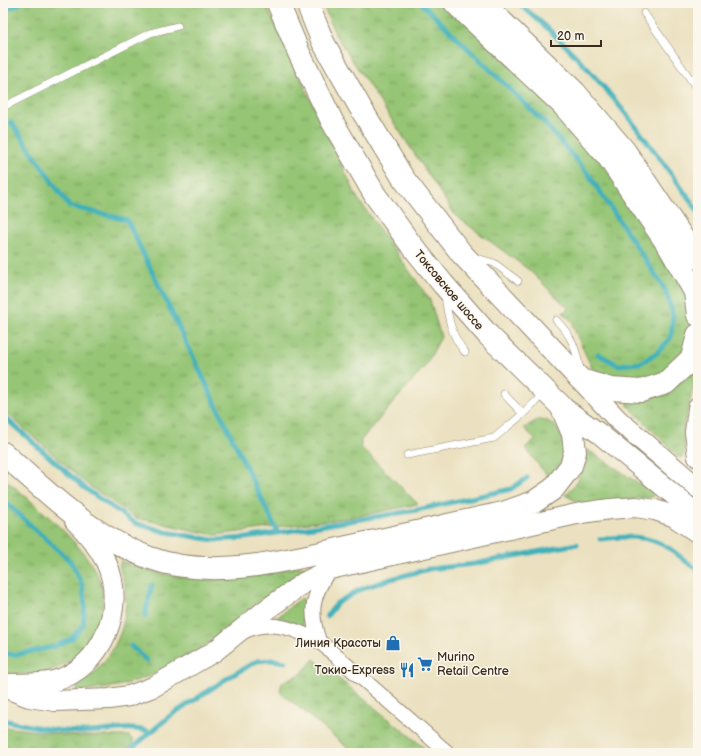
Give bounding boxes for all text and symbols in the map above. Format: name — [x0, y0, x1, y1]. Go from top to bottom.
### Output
scale bar — [551, 22, 601, 48]
text: 20 m — [557, 29, 584, 44]
street label: Токсовское шоссе — [411, 247, 487, 334]
shop icon: Линия Красоты — [384, 634, 402, 652]
place label: Линия Красоты — [295, 636, 381, 651]
place label: Murino Retail Centre — [437, 650, 509, 679]
supermarket icon: Murino Retail Centre — [416, 655, 434, 673]
restaurant icon: Токио-Express — [398, 661, 416, 679]
place label: Токио-Express — [314, 663, 395, 678]

